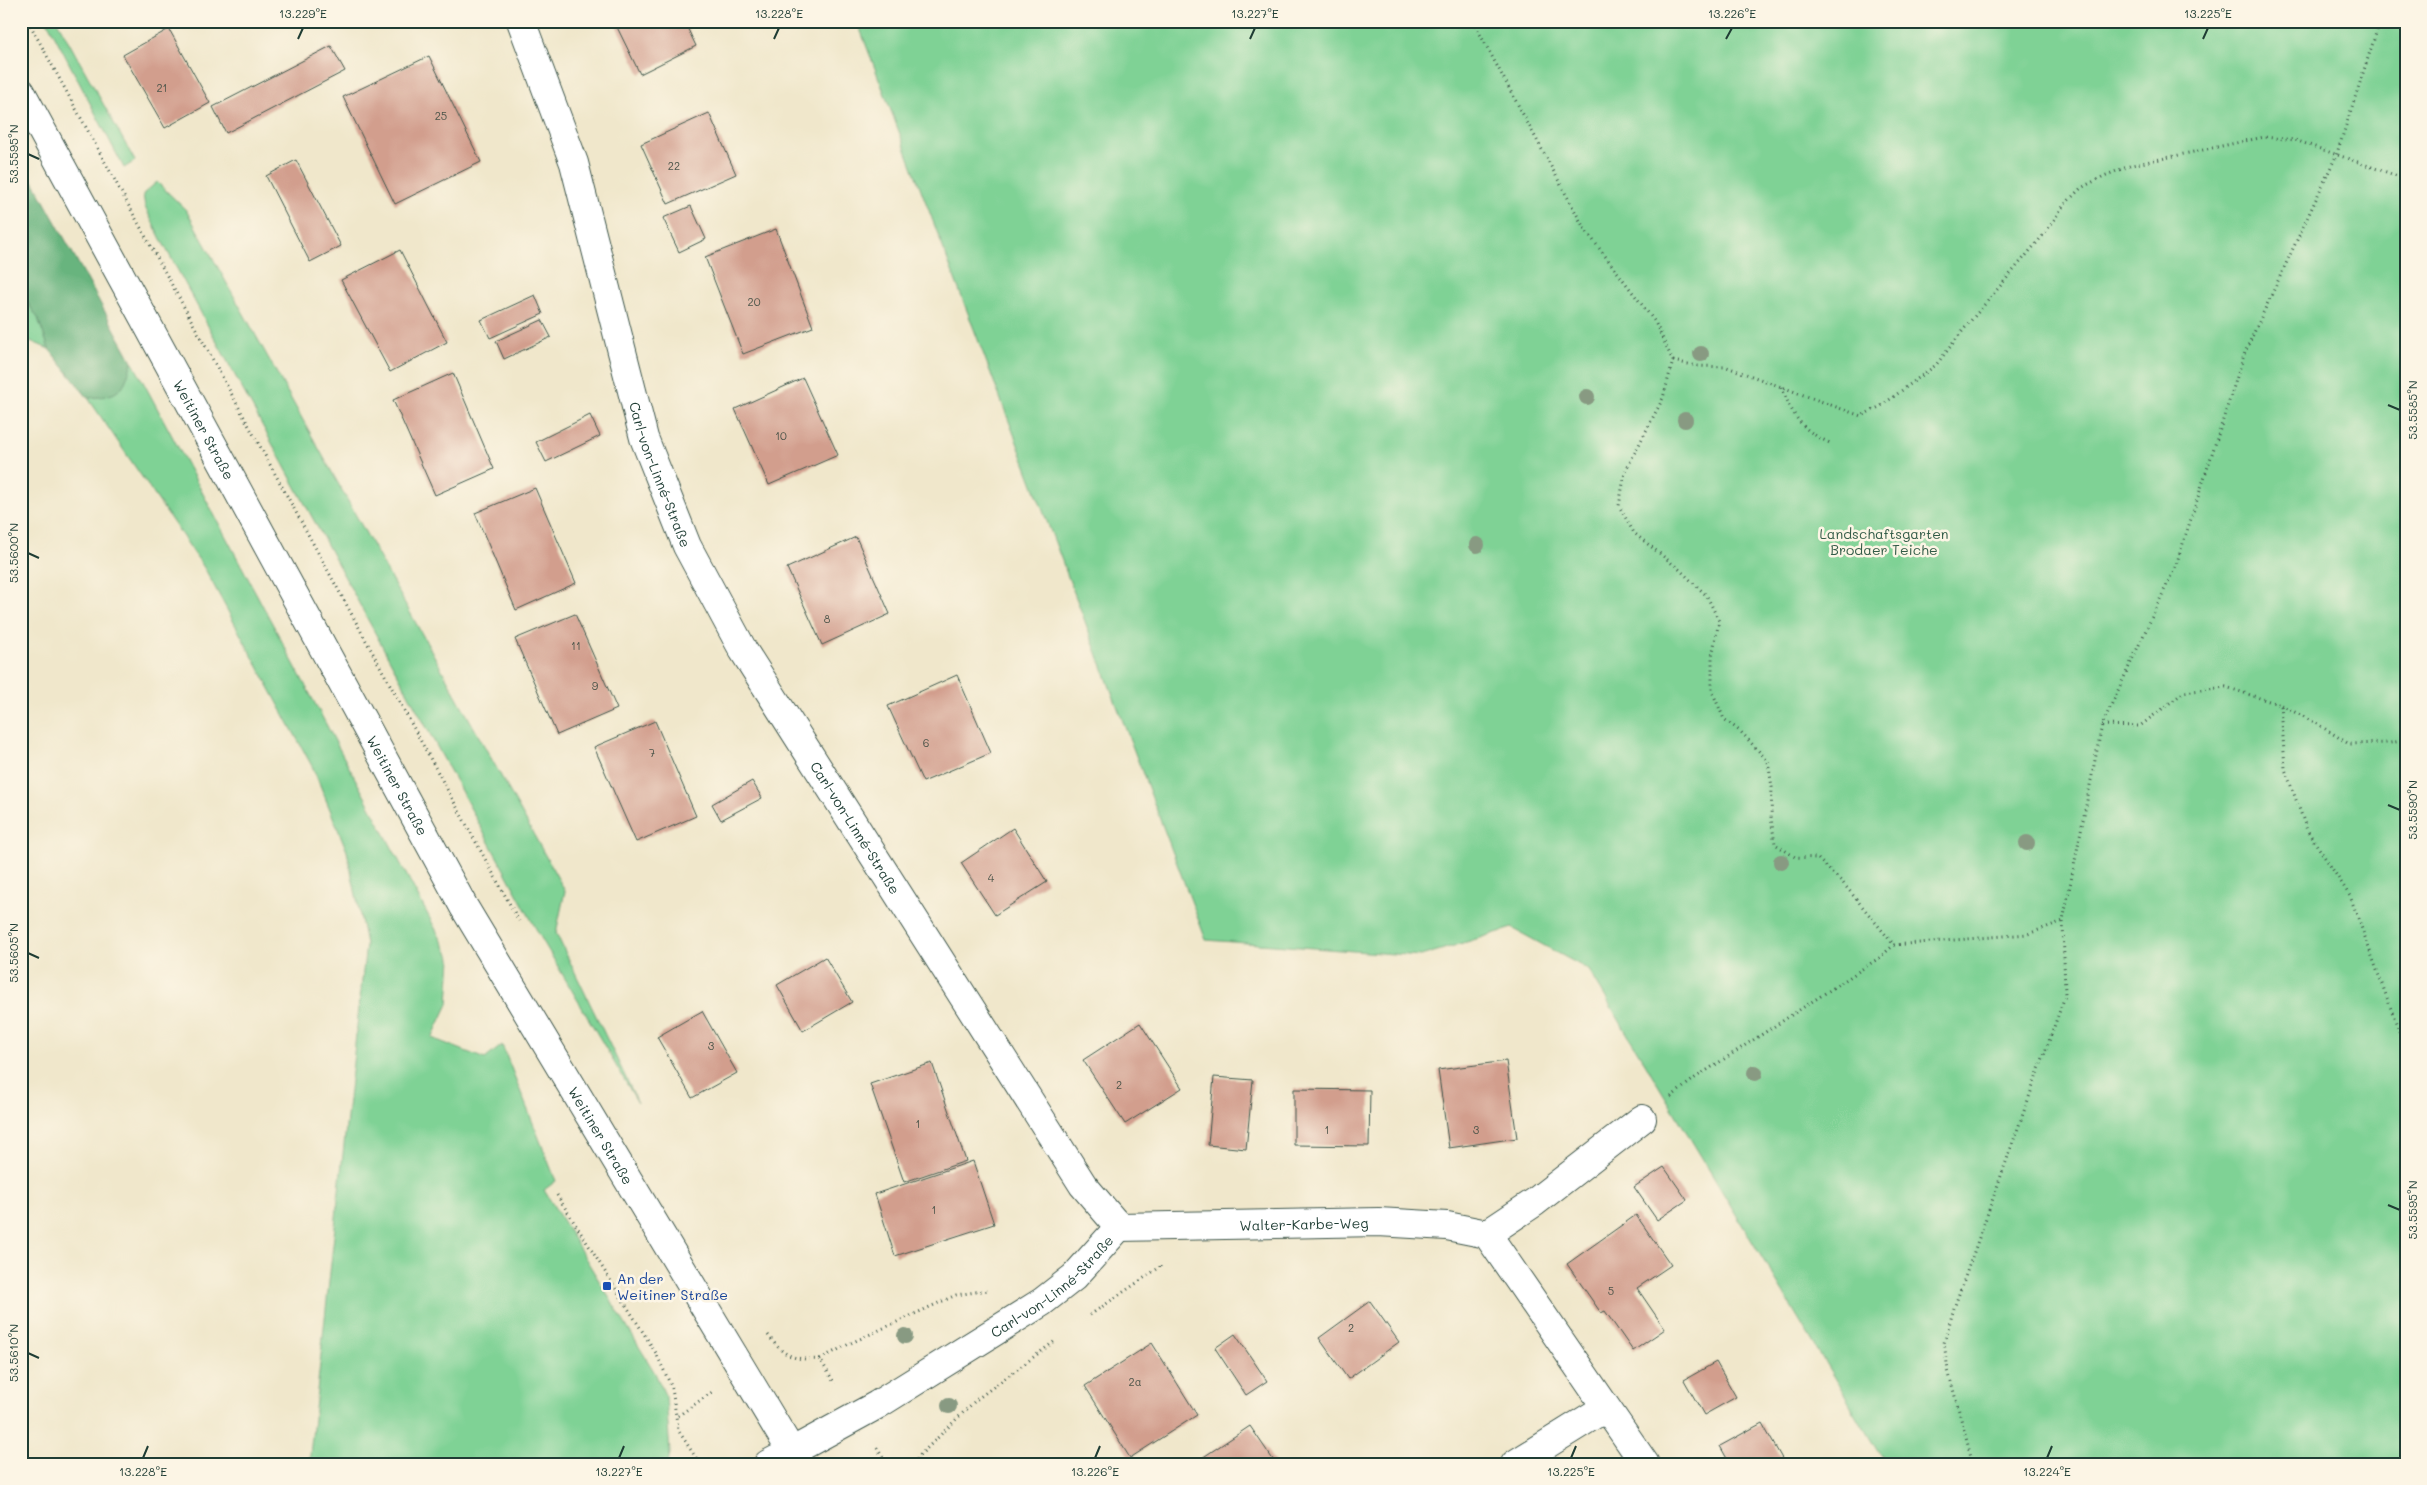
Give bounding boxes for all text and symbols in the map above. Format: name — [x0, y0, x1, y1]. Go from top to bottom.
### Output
text: 13.229°E — [279, 5, 327, 21]
text: 13.228°E — [755, 5, 803, 21]
text: 13.227°E — [1231, 5, 1279, 21]
text: 13.226°E — [1708, 5, 1756, 21]
text: 13.225°E — [2184, 5, 2232, 21]
house number: 21 — [156, 80, 168, 95]
house number: 25 — [435, 108, 447, 123]
text: 53.5595°N — [5, 124, 21, 184]
house number: 22 — [668, 158, 680, 173]
house number: 20 — [748, 294, 761, 309]
street label: Weitiner Straße — [170, 376, 239, 483]
text: 53.5585°N — [2404, 380, 2420, 440]
street label: Carl-von-Linné-Straße — [626, 400, 696, 550]
house number: 10 — [775, 428, 787, 443]
text: 53.5600°N — [5, 523, 21, 583]
park label: Landschaftsgarten Brodaer Teiche — [1819, 524, 1949, 559]
house number: 8 — [824, 611, 831, 626]
house number: 11 — [571, 638, 581, 653]
house number: 9 — [592, 678, 599, 693]
street label: Weitiner Straße — [363, 732, 433, 839]
house number: 6 — [923, 735, 929, 750]
house number: 7 — [649, 745, 655, 760]
street label: Carl-von-Linné-Straße — [807, 757, 905, 897]
text: 53.5590°N — [2404, 780, 2420, 840]
house number: 4 — [988, 870, 995, 885]
text: 53.5605°N — [5, 923, 21, 983]
house number: 3 — [708, 1038, 715, 1053]
house number: 2 — [1116, 1077, 1122, 1092]
street label: Weitiner Straße — [565, 1083, 638, 1188]
house number: 1 — [916, 1116, 920, 1131]
house number: 1 — [1325, 1122, 1329, 1137]
house number: 3 — [1473, 1122, 1480, 1137]
text: 53.5595°N — [2404, 1180, 2420, 1240]
house number: 1 — [932, 1202, 936, 1217]
street label: Walter-Karbe-Weg — [1239, 1213, 1369, 1234]
street label: Carl-von-Linné-Straße — [987, 1231, 1117, 1342]
place label: An der Weitiner Straße — [617, 1269, 728, 1304]
marker: An der Weitiner Straße — [601, 1280, 613, 1292]
house number: 5 — [1608, 1283, 1614, 1298]
house number: 2 — [1348, 1320, 1354, 1335]
text: 53.5610°N — [5, 1324, 21, 1382]
house number: 2a — [1129, 1374, 1142, 1389]
text: 13.228°E — [119, 1463, 167, 1479]
text: 13.227°E — [595, 1463, 643, 1479]
text: 13.226°E — [1071, 1463, 1119, 1479]
text: 13.225°E — [1547, 1463, 1595, 1479]
text: 13.224°E — [2023, 1463, 2071, 1479]

